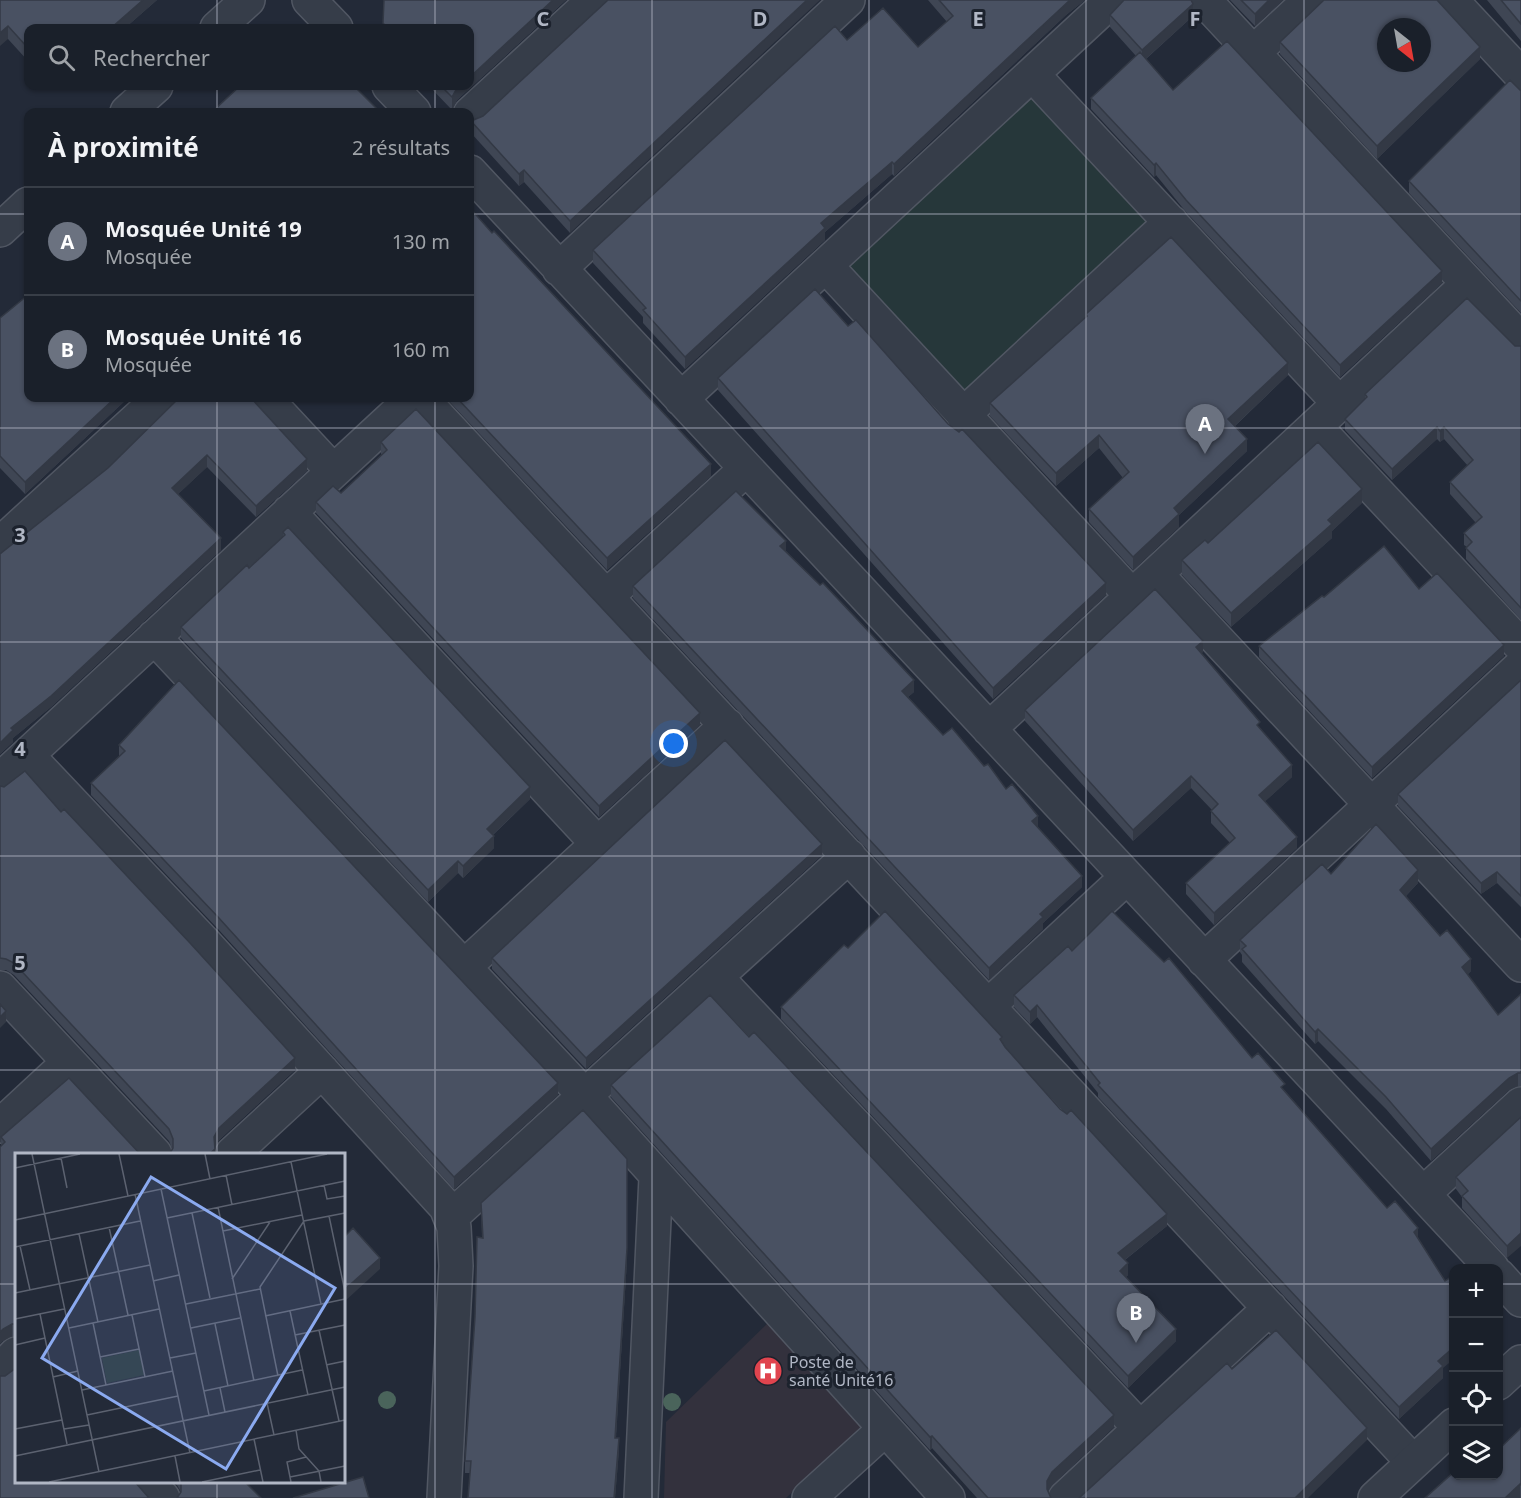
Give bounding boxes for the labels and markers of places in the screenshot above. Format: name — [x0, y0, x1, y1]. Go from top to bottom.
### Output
pin: A — [1186, 404, 1224, 454]
pin: B — [1116, 1294, 1156, 1343]
place label: Poste de santé Unité16 — [789, 1351, 893, 1391]
hospital icon: Poste de santé Unité16 — [752, 1355, 784, 1387]

